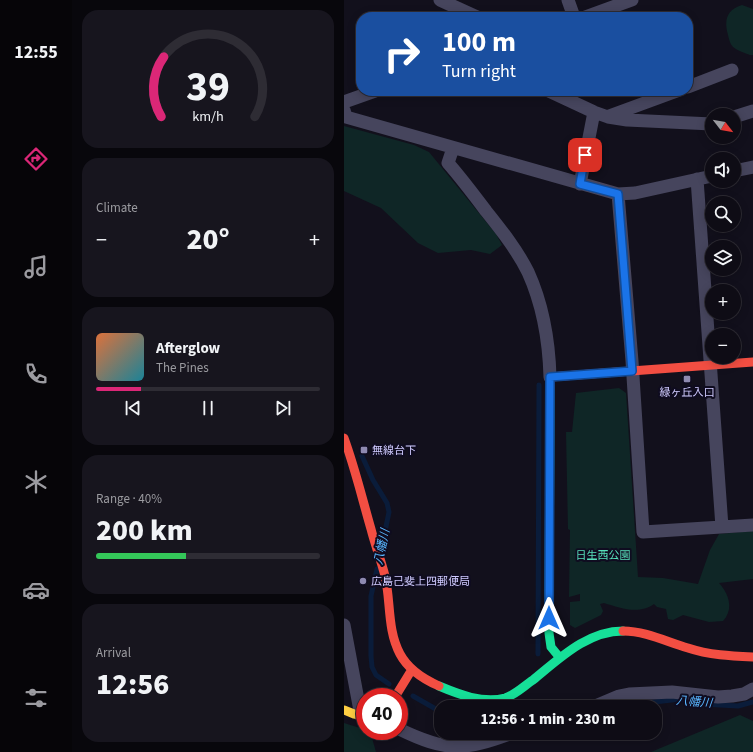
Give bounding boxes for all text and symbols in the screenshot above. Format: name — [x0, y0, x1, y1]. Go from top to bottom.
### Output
text: 100 m — [442, 22, 516, 62]
icon: right — [376, 28, 428, 80]
text: 12:55 — [14, 40, 58, 65]
text: 39 — [186, 57, 230, 117]
text: Turn right — [442, 59, 516, 84]
text: km/h — [192, 106, 224, 127]
north arrow — [705, 108, 741, 144]
map controls — [705, 108, 741, 364]
pin — [568, 138, 602, 172]
icon: arrive — [574, 144, 596, 166]
icon: directions — [22, 145, 50, 173]
button: sound — [705, 152, 741, 188]
button: search — [705, 196, 741, 232]
text: Climate — [96, 199, 138, 217]
text: 20° — [186, 218, 230, 261]
text: − — [96, 224, 107, 256]
text: + — [309, 224, 320, 256]
button: layers — [705, 240, 741, 276]
icon: music — [22, 253, 50, 281]
button: + — [705, 284, 741, 320]
button: − — [705, 328, 741, 364]
text: Afterglow — [156, 338, 220, 359]
text: The Pines — [156, 359, 209, 377]
icon: phone — [22, 360, 50, 388]
marker: 緑ヶ丘入口 — [682, 374, 692, 384]
place label: 緑ヶ丘入口 — [660, 385, 715, 400]
icon: previous — [122, 397, 144, 419]
icon: pause — [197, 397, 219, 419]
icon: next — [272, 397, 294, 419]
place label: 無線台下 — [372, 443, 416, 458]
marker: 無線台下 — [359, 445, 369, 455]
icon: climate — [22, 468, 50, 496]
text: Range · 40% — [96, 490, 162, 508]
text: 200 km — [96, 509, 193, 552]
water label: 八幡川 — [370, 526, 394, 566]
park label: 日生西公園 — [576, 548, 631, 563]
place label: 広島己斐上四郵便局 — [371, 574, 470, 589]
icon: car — [22, 576, 50, 604]
marker: 広島己斐上四郵便局 — [358, 576, 368, 586]
position arrow — [528, 597, 570, 639]
text: Arrival — [96, 644, 131, 662]
text: 12:56 — [96, 663, 169, 706]
icon: filters — [22, 684, 50, 712]
speed limit sign: 40 — [356, 688, 408, 740]
water label: 八幡川 — [675, 692, 715, 712]
text: 12:56 · 1 min · 230 m — [481, 709, 615, 730]

